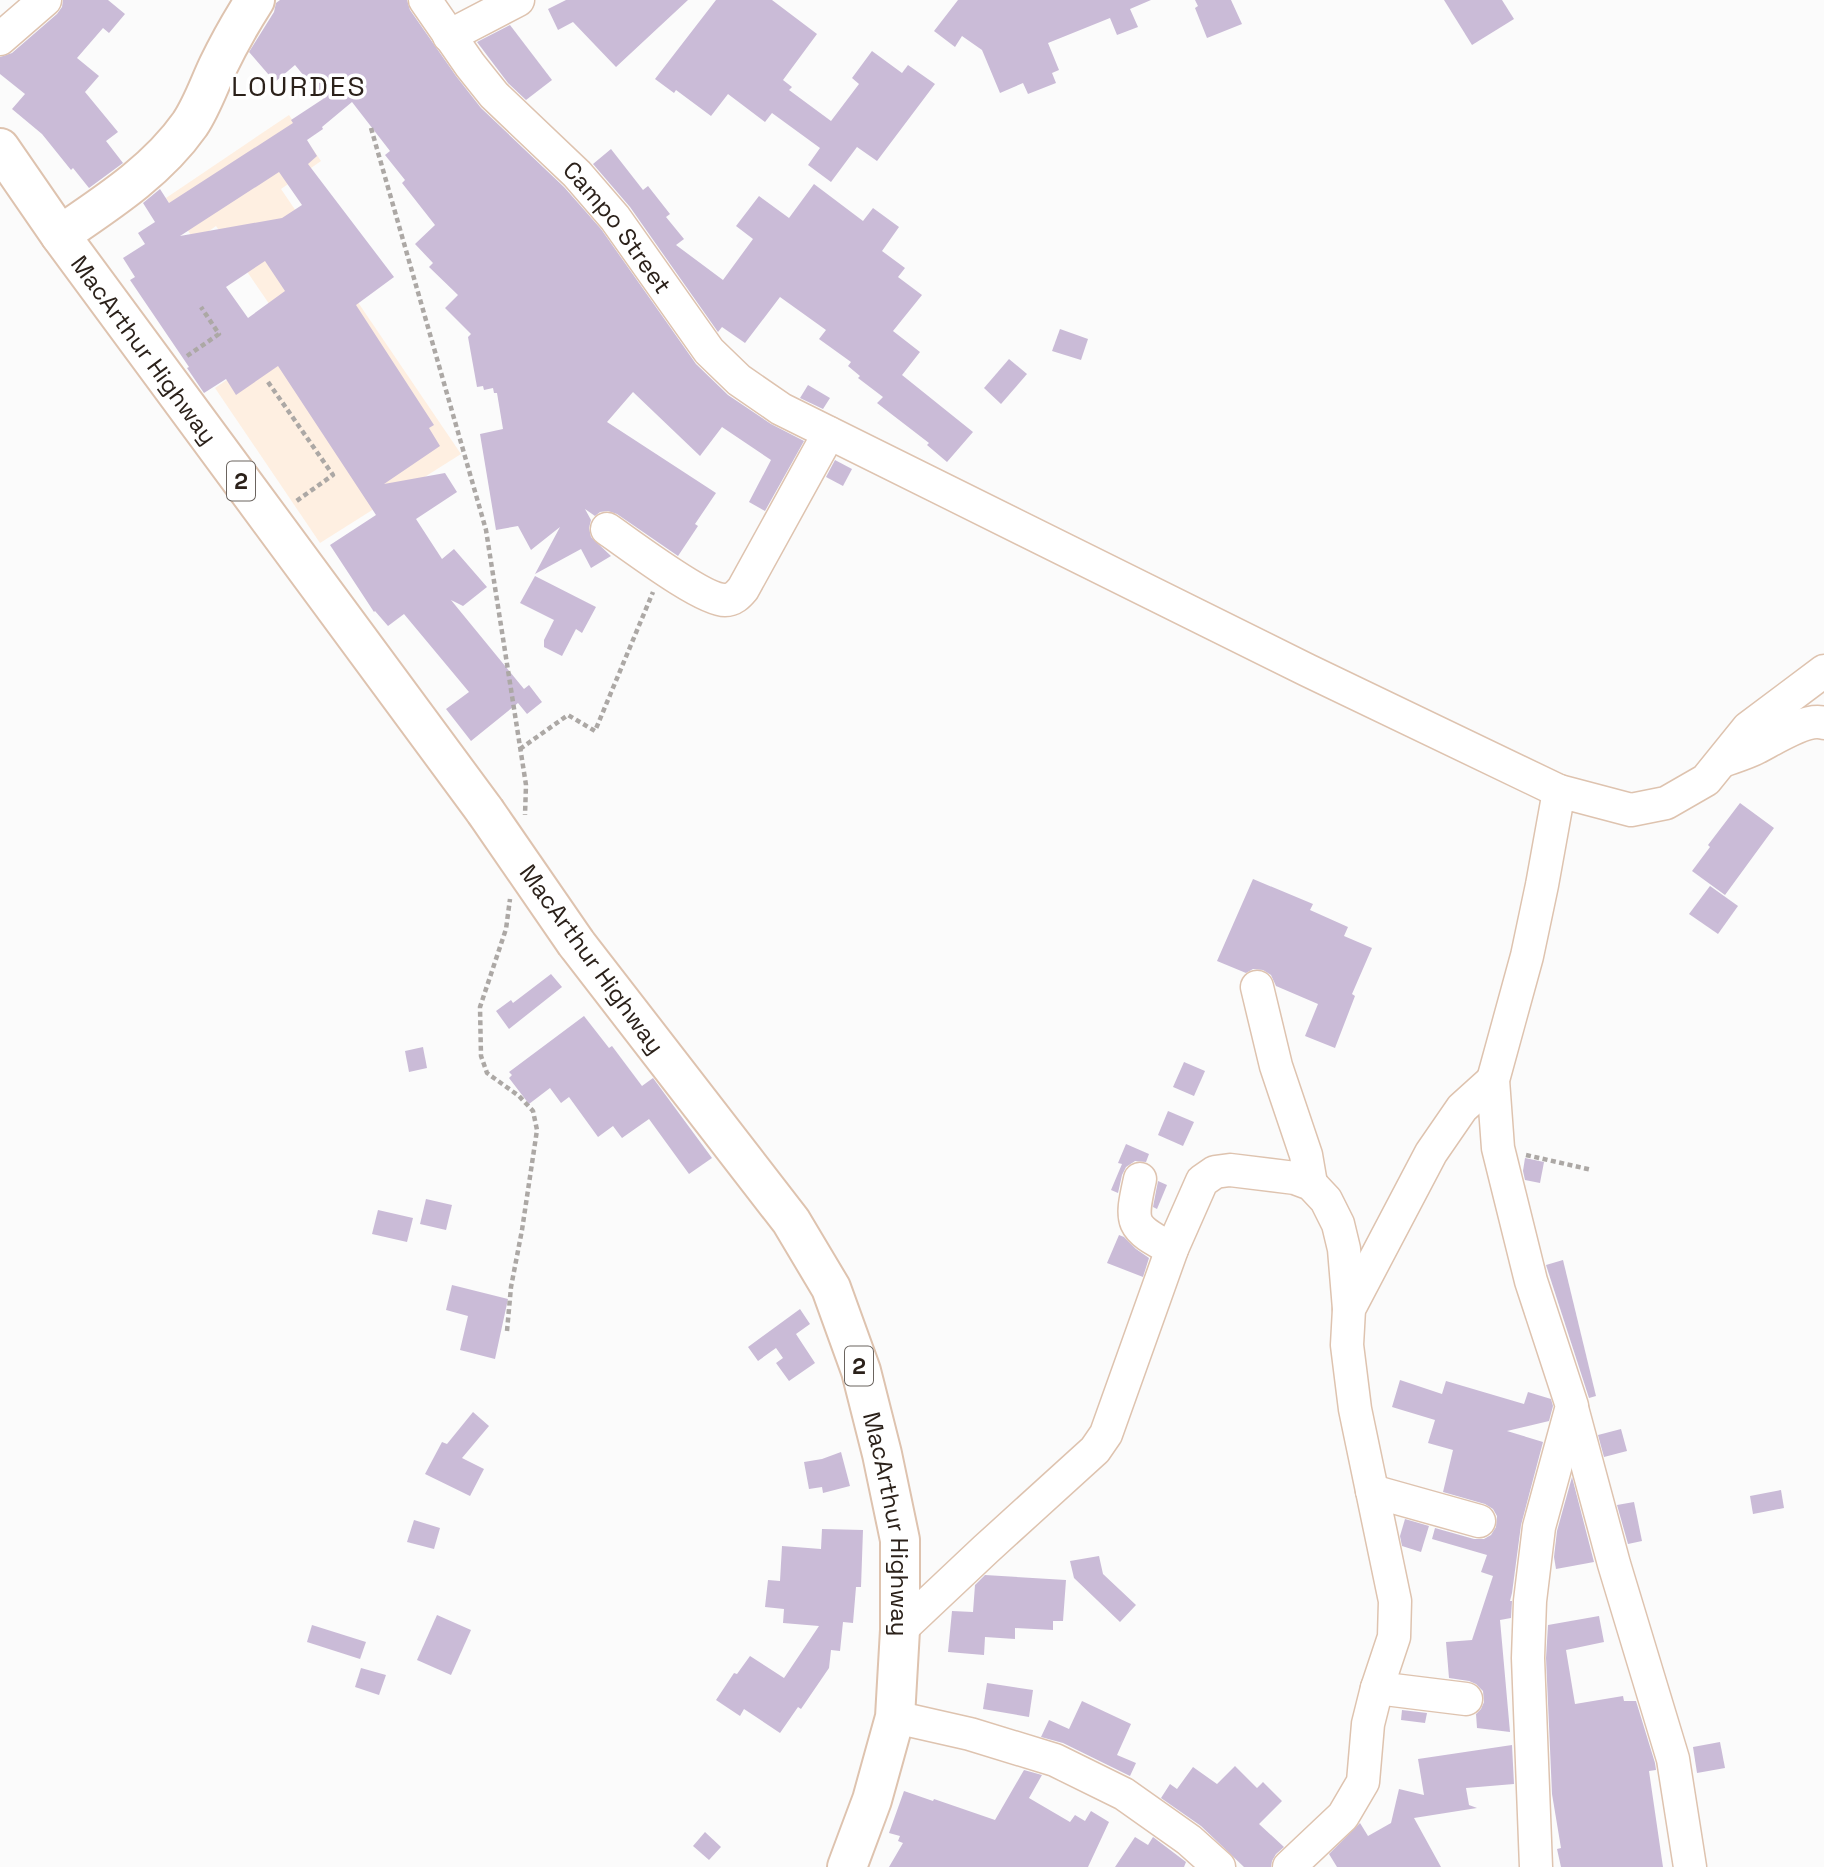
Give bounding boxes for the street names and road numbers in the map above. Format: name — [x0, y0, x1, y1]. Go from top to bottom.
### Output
street label: Campo Street — [557, 154, 679, 299]
street label: MacArthur Highway — [65, 249, 224, 450]
road number: 2 — [227, 461, 255, 500]
street label: MacArthur Highway — [513, 858, 671, 1060]
road number: 2 — [845, 1346, 873, 1386]
street label: MacArthur Highway — [856, 1409, 916, 1636]

